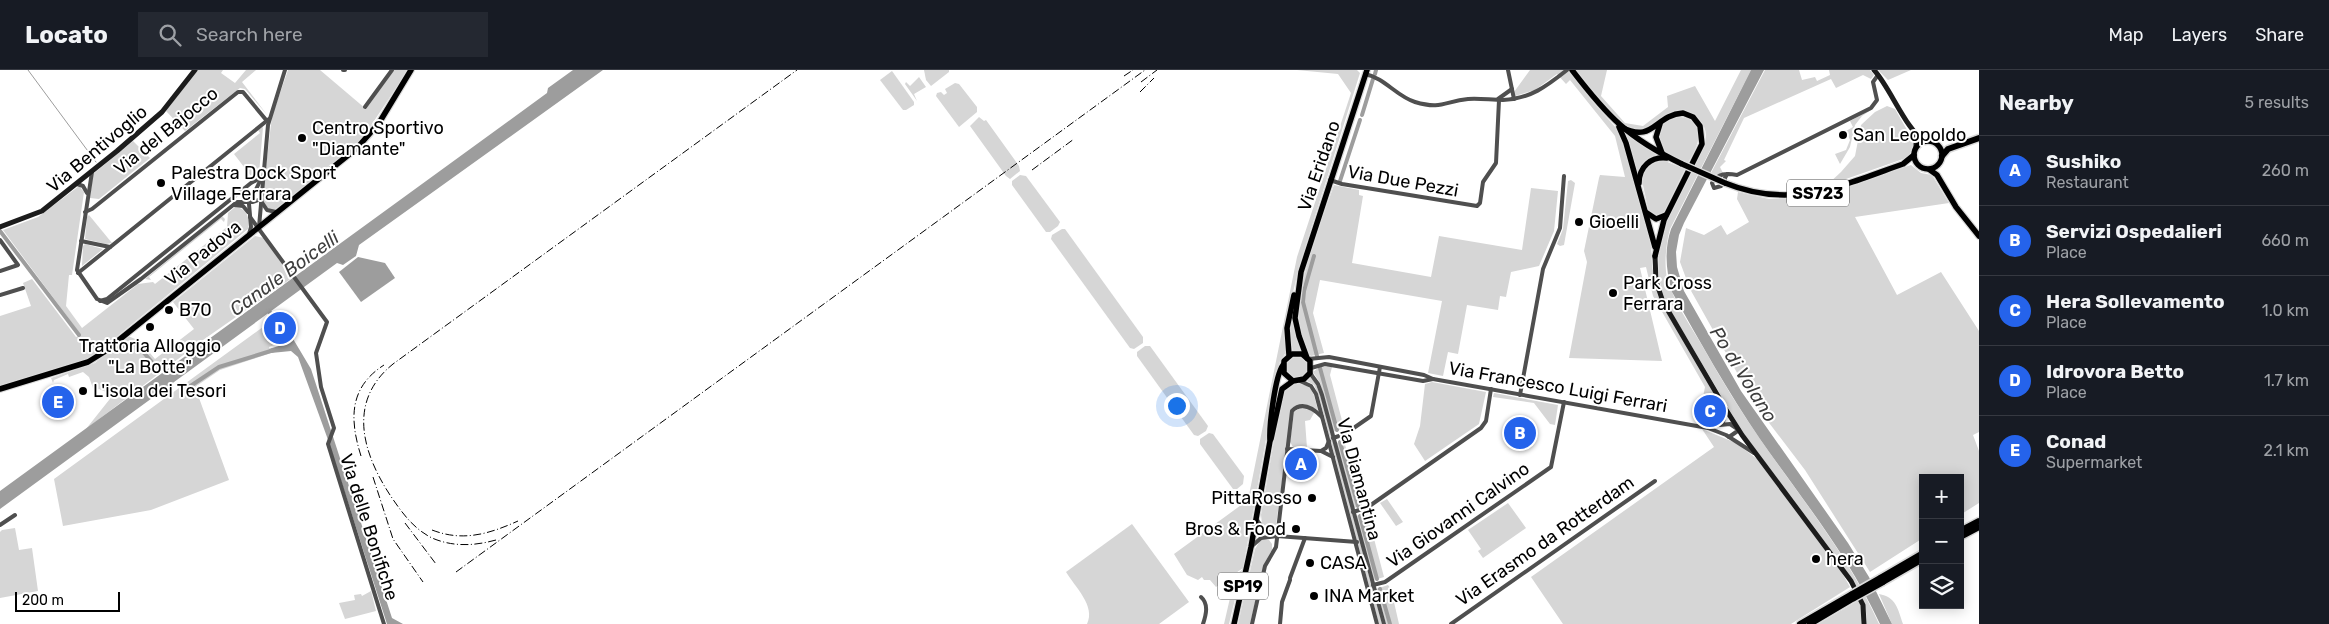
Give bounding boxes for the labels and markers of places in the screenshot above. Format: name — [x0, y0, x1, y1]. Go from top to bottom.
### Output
place label: Centro Sportivo "Diamante" — [312, 117, 444, 160]
place label: San Leopoldo — [1853, 124, 1966, 146]
marker: San Leopoldo — [1837, 129, 1849, 141]
marker: Centro Sportivo "Diamante" — [296, 132, 308, 144]
place label: Palestra Dock Sport Village Ferrara — [171, 162, 336, 205]
marker: Palestra Dock Sport Village Ferrara — [155, 177, 167, 189]
place label: Gioelli — [1589, 211, 1639, 233]
marker: Gioelli — [1573, 216, 1585, 228]
place label: Park Cross Ferrara — [1623, 272, 1712, 315]
marker: Park Cross Ferrara — [1607, 287, 1619, 299]
place label: B70 — [179, 299, 212, 321]
marker: B70 — [163, 304, 175, 316]
pin: D — [264, 309, 296, 347]
marker: Trattoria Alloggio "La Botte" — [144, 321, 156, 333]
place label: Trattoria Alloggio "La Botte" — [79, 335, 221, 378]
place label: L'isola dei Tesori — [93, 380, 226, 402]
pin: E — [42, 383, 74, 421]
marker: L'isola dei Tesori — [77, 385, 89, 397]
pin: C — [1694, 392, 1726, 430]
pin: B — [1504, 414, 1536, 452]
pin: A — [1285, 445, 1317, 483]
place label: PittaRosso — [1211, 487, 1302, 509]
marker: PittaRosso — [1306, 492, 1318, 504]
place label: Bros & Food — [1185, 518, 1286, 540]
marker: Bros & Food — [1290, 523, 1302, 535]
place label: hera — [1826, 548, 1864, 570]
place label: CASA — [1320, 552, 1367, 574]
marker: hera — [1810, 553, 1822, 565]
marker: CASA — [1304, 557, 1316, 569]
place label: INA Market — [1324, 585, 1414, 607]
marker: INA Market — [1308, 590, 1320, 602]

